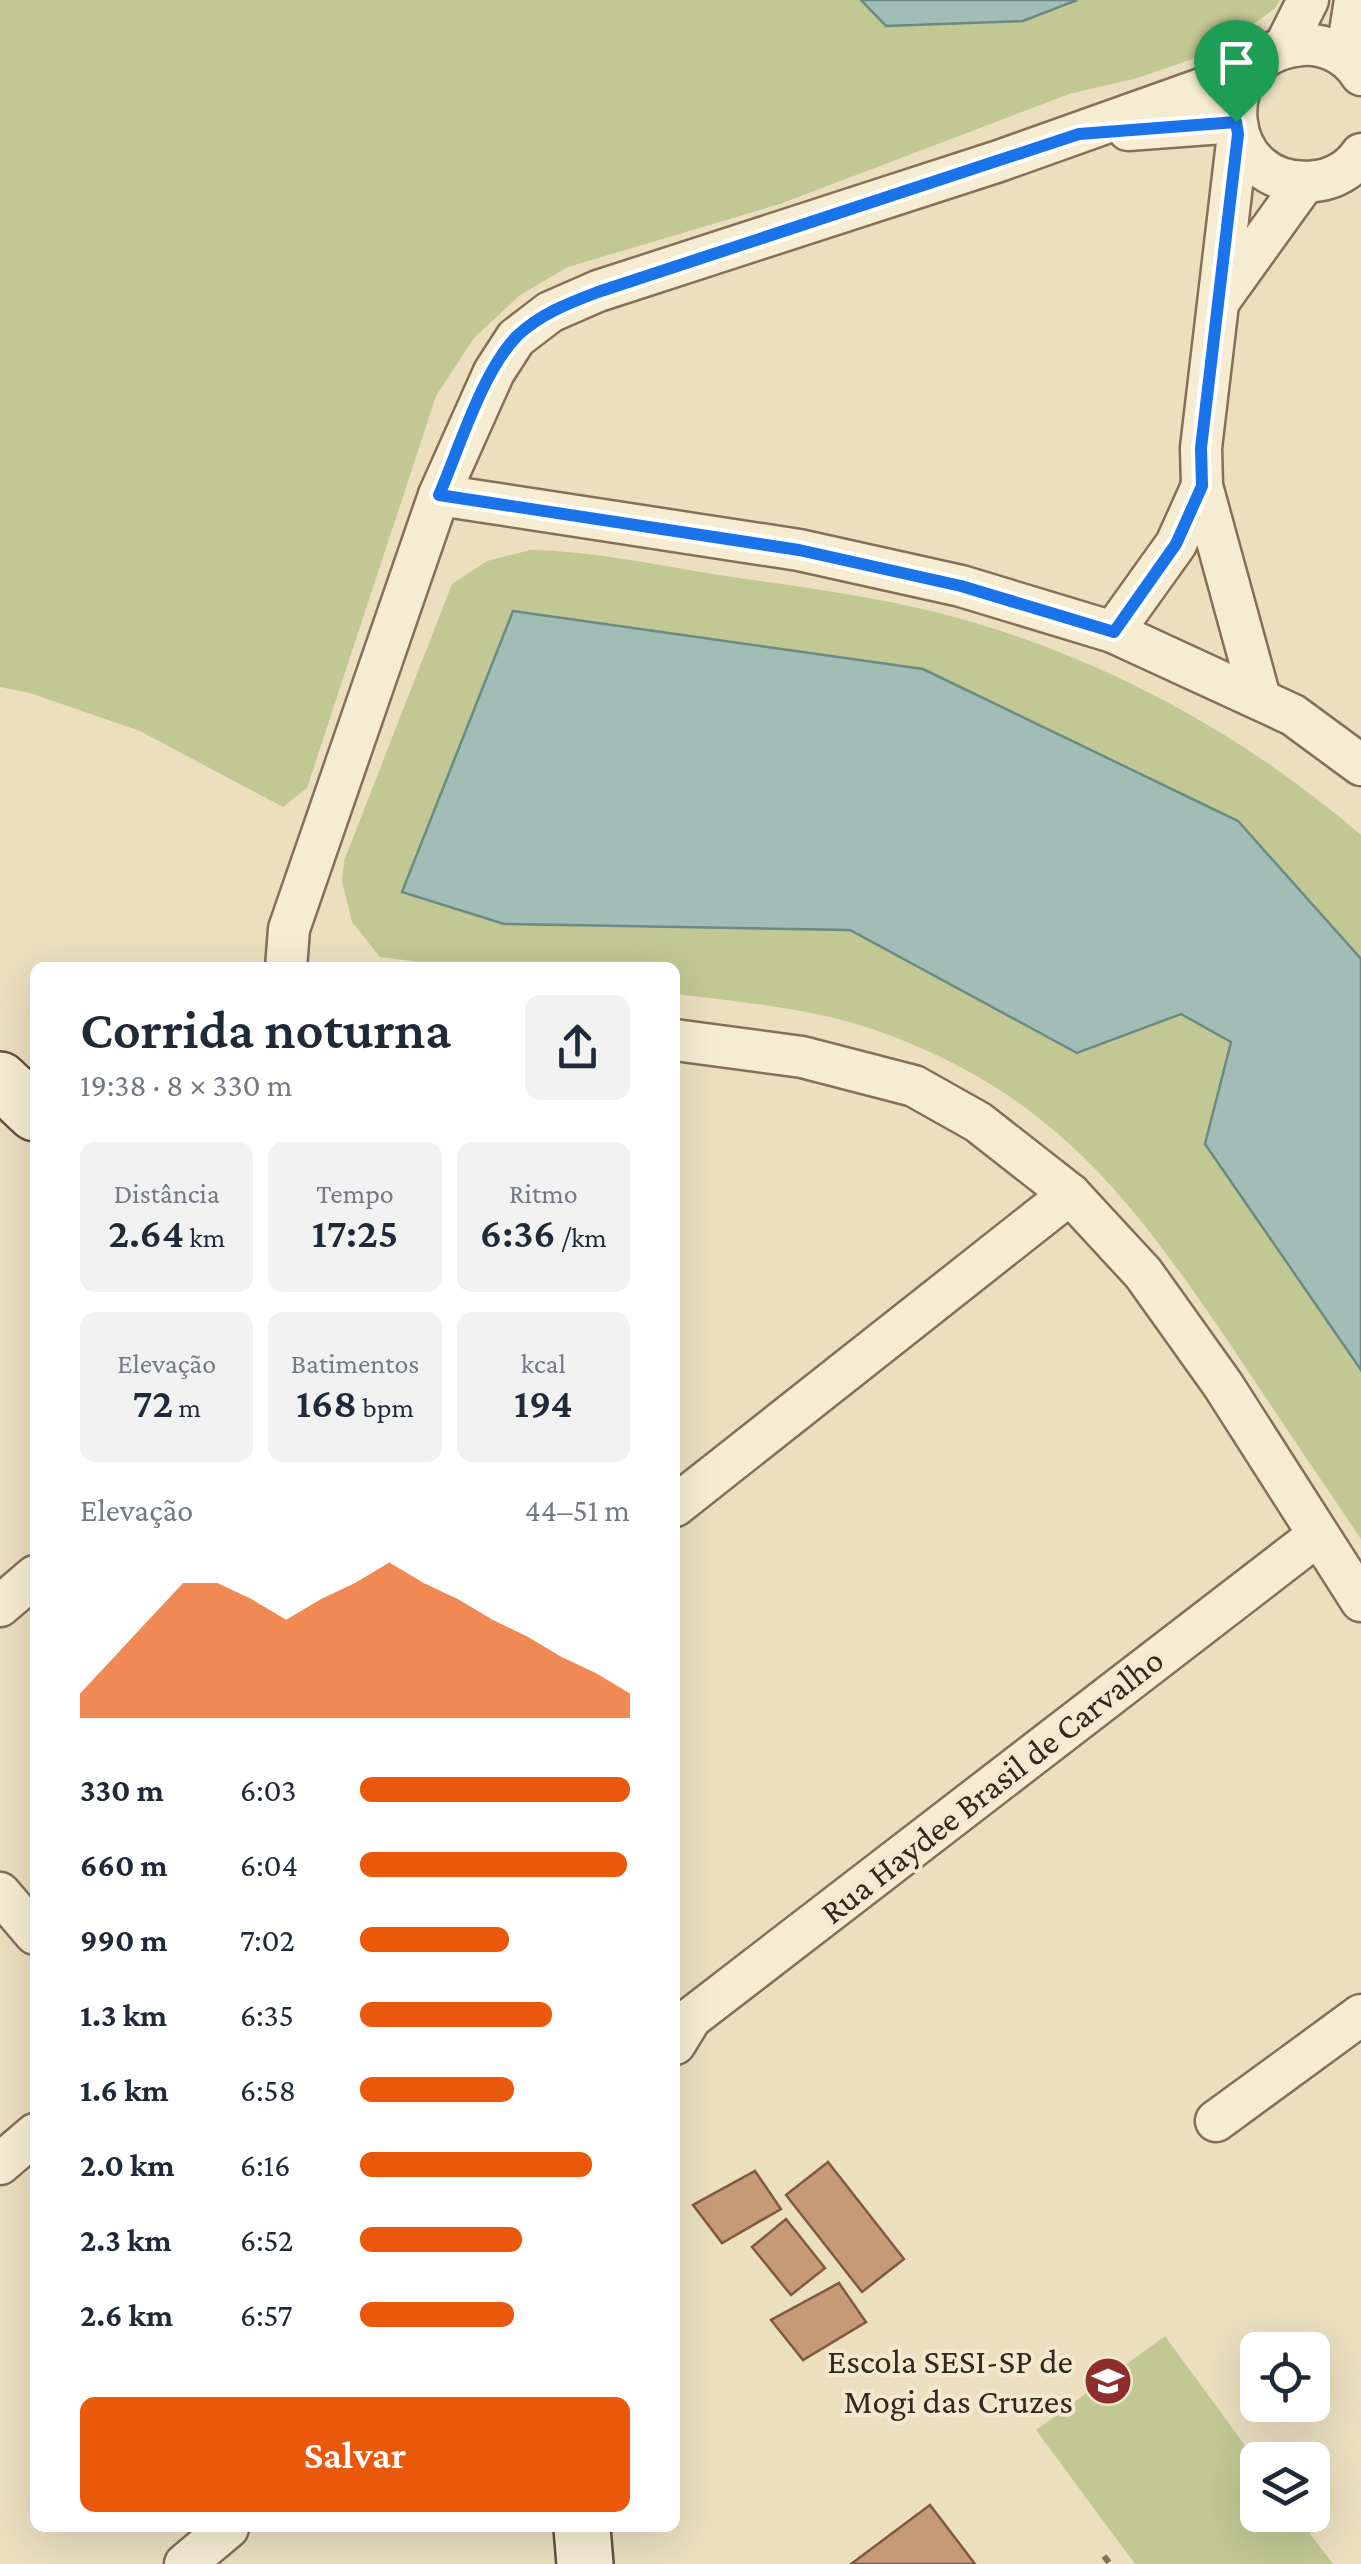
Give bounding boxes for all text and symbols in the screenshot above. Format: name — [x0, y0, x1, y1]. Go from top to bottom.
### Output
pin — [1194, 20, 1279, 123]
icon: arrive — [1209, 35, 1264, 90]
button: share — [525, 995, 630, 1100]
text: Corrida noturna — [80, 999, 452, 1060]
text: 19:38 · 8 × 330 m — [80, 1067, 292, 1103]
text: Distância — [114, 1178, 220, 1209]
text: Tempo — [316, 1178, 394, 1209]
text: Ritmo — [509, 1178, 578, 1209]
text: 2.64 — [108, 1209, 184, 1256]
text: 17:25 — [312, 1209, 398, 1256]
text: 6:36 — [480, 1209, 556, 1256]
text: km — [184, 1222, 225, 1253]
text: /km — [556, 1222, 607, 1253]
text: Elevação — [117, 1348, 216, 1379]
text: Batimentos — [291, 1348, 419, 1379]
text: kcal — [521, 1348, 566, 1379]
text: 72 — [132, 1379, 173, 1426]
text: 168 — [296, 1379, 357, 1426]
text: 194 — [514, 1379, 573, 1426]
text: m — [173, 1392, 201, 1423]
text: bpm — [357, 1392, 414, 1423]
text: Elevação — [80, 1492, 193, 1528]
text: 44–51 m — [524, 1492, 630, 1528]
street label: Rua Haydee Brasil de Carvalho — [813, 1640, 1171, 1932]
text: 330 m — [80, 1772, 164, 1808]
text: 6:03 — [240, 1772, 297, 1808]
text: 660 m — [80, 1847, 168, 1883]
text: 6:04 — [240, 1847, 298, 1883]
text: 990 m — [80, 1922, 168, 1958]
text: 7:02 — [240, 1922, 295, 1958]
text: 1.3 km — [80, 1997, 167, 2033]
text: 6:35 — [240, 1997, 294, 2033]
text: 1.6 km — [80, 2072, 169, 2108]
text: 6:58 — [240, 2072, 296, 2108]
text: 2.0 km — [80, 2147, 175, 2183]
text: 6:16 — [240, 2147, 290, 2183]
text: 2.3 km — [80, 2222, 171, 2258]
text: 6:52 — [240, 2222, 293, 2258]
text: 2.6 km — [80, 2297, 173, 2333]
text: 6:57 — [240, 2297, 292, 2333]
map controls — [1240, 2332, 1330, 2532]
button: locate — [1240, 2332, 1330, 2422]
place label: Escola SESI-SP de Mogi das Cruzes — [827, 2342, 1073, 2421]
school or university icon: Escola SESI-SP de Mogi das Cruzes — [1082, 2355, 1134, 2407]
button: Salvar — [80, 2397, 630, 2512]
button: layers — [1240, 2442, 1330, 2532]

